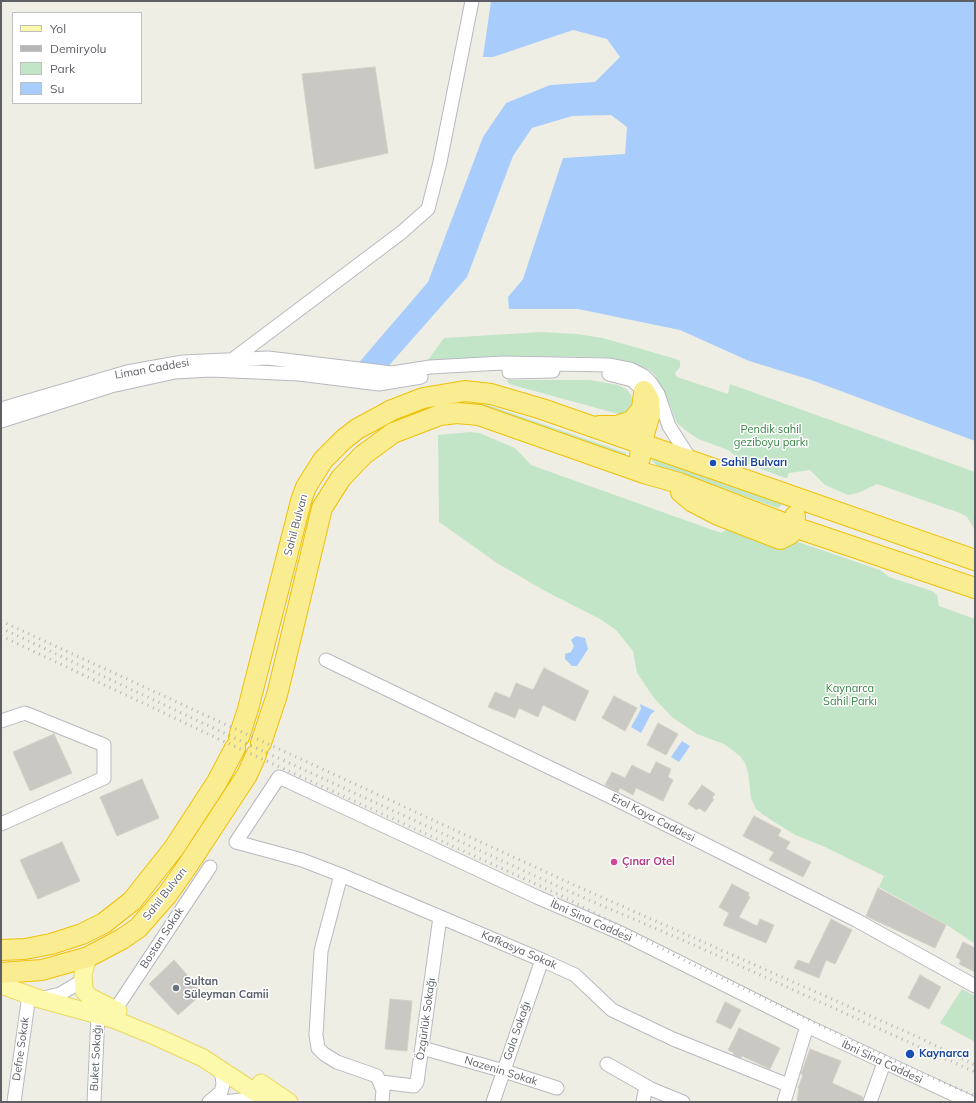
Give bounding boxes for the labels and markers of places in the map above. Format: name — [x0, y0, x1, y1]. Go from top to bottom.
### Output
place label: Sahil Bulvarı — [721, 456, 787, 470]
marker: Sahil Bulvarı — [708, 458, 718, 468]
place label: Çınar Otel — [622, 855, 675, 869]
marker: Çınar Otel — [609, 857, 619, 867]
place label: Sultan Süleyman Camii — [184, 975, 269, 1001]
marker: Sultan Süleyman Camii — [171, 983, 181, 993]
place label: Kaynarca — [919, 1047, 969, 1061]
marker: Kaynarca — [904, 1048, 916, 1060]

